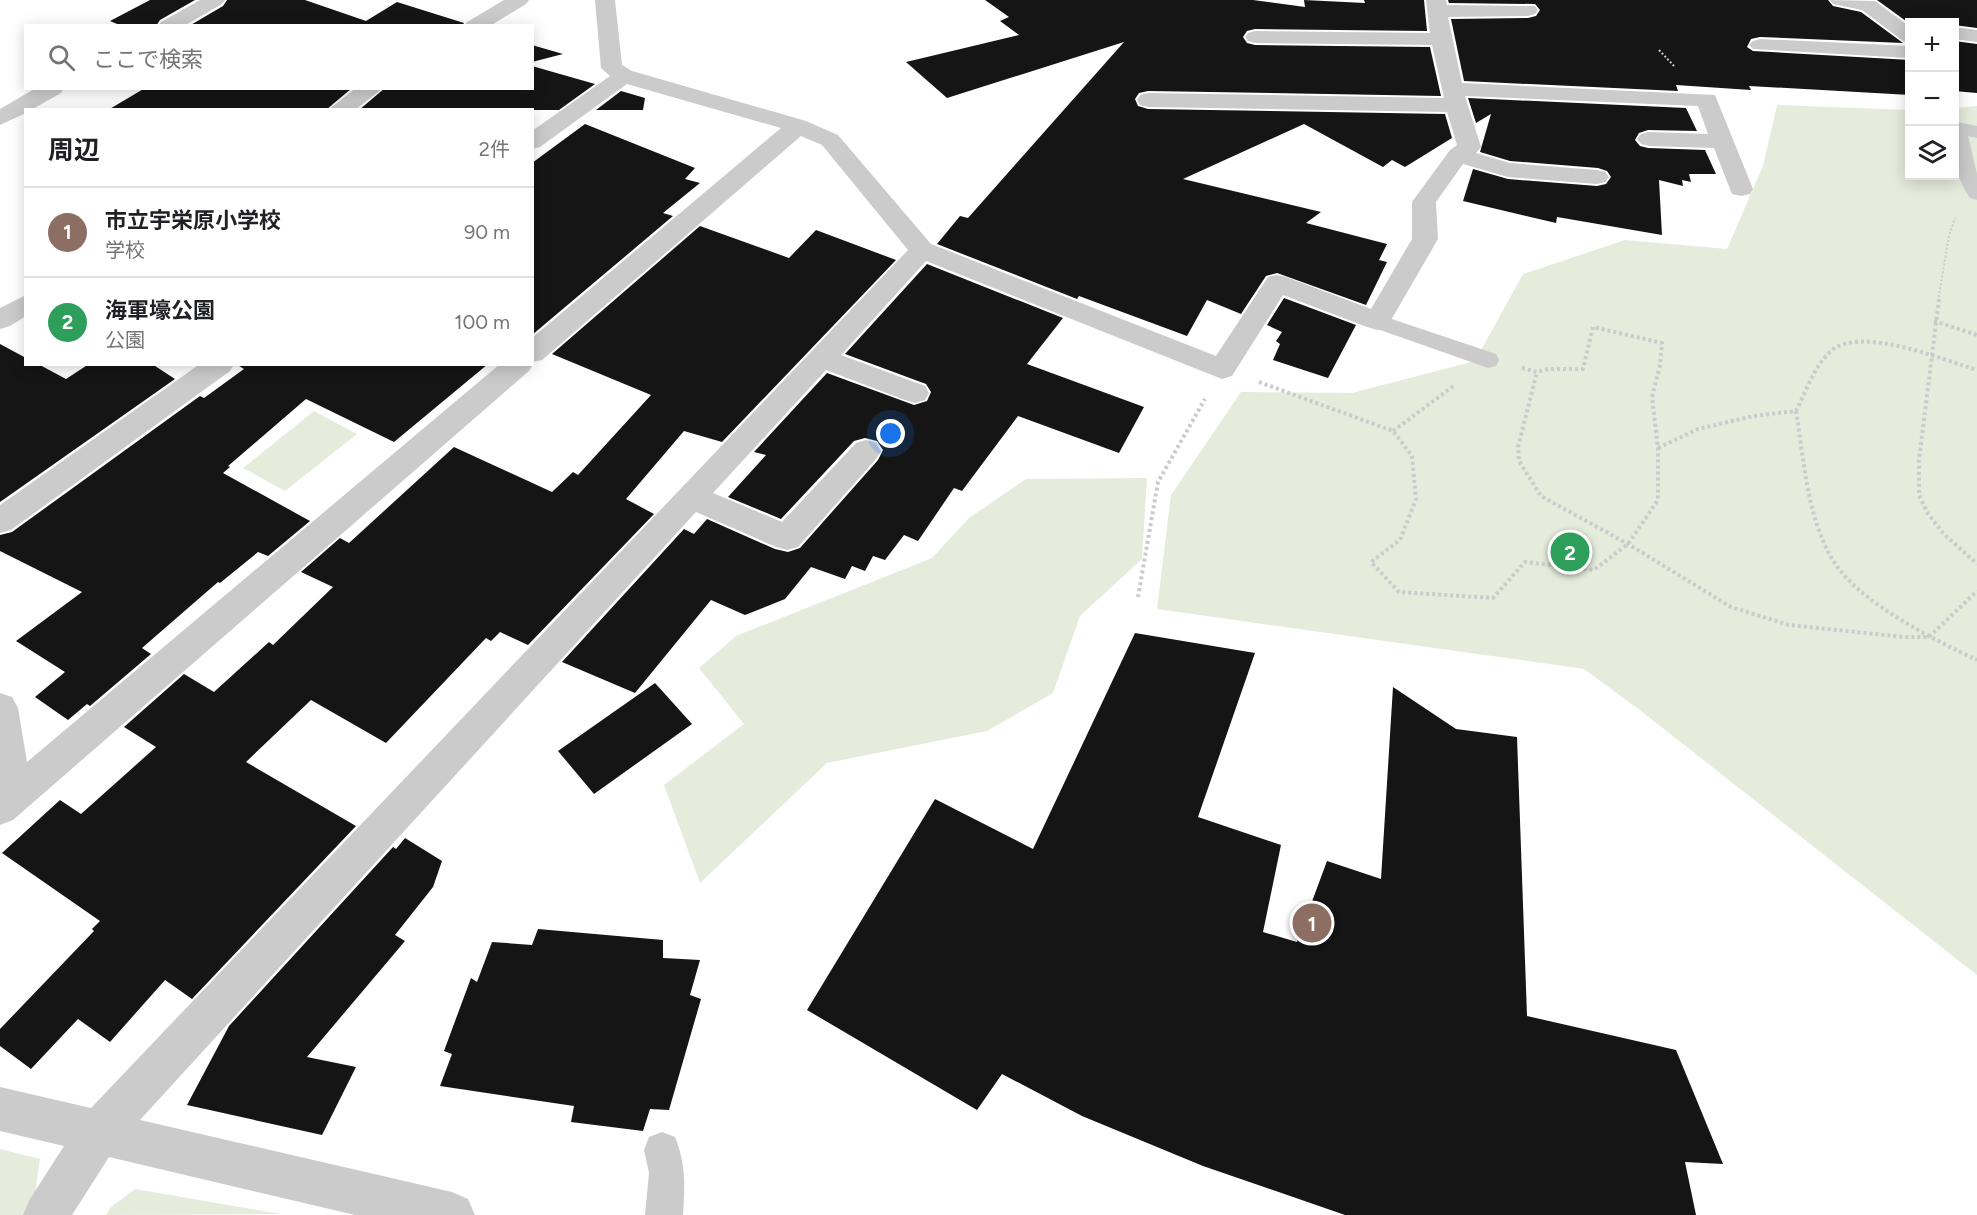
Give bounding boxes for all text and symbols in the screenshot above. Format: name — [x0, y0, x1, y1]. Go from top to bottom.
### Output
map controls — [1905, 18, 1959, 180]
button: + — [1905, 18, 1959, 72]
search box — [24, 24, 534, 90]
icon: search — [45, 41, 78, 74]
text: ここで検索 — [93, 46, 203, 73]
button: − — [1905, 72, 1959, 126]
button: layers — [1905, 126, 1959, 180]
text: 周辺 — [48, 134, 100, 166]
text: 2件 — [479, 137, 510, 161]
text: 市立宇栄原小学校 — [105, 207, 281, 234]
text: 1 — [63, 220, 72, 244]
text: 90 m — [464, 220, 510, 244]
text: 学校 — [105, 238, 145, 262]
text: 海軍壕公園 — [105, 297, 215, 324]
text: 2 — [62, 310, 73, 334]
text: 100 m — [454, 310, 510, 334]
text: 公園 — [105, 328, 145, 352]
your location — [876, 419, 905, 448]
pin: 2 — [1550, 530, 1590, 574]
pin: 1 — [1292, 900, 1332, 946]

